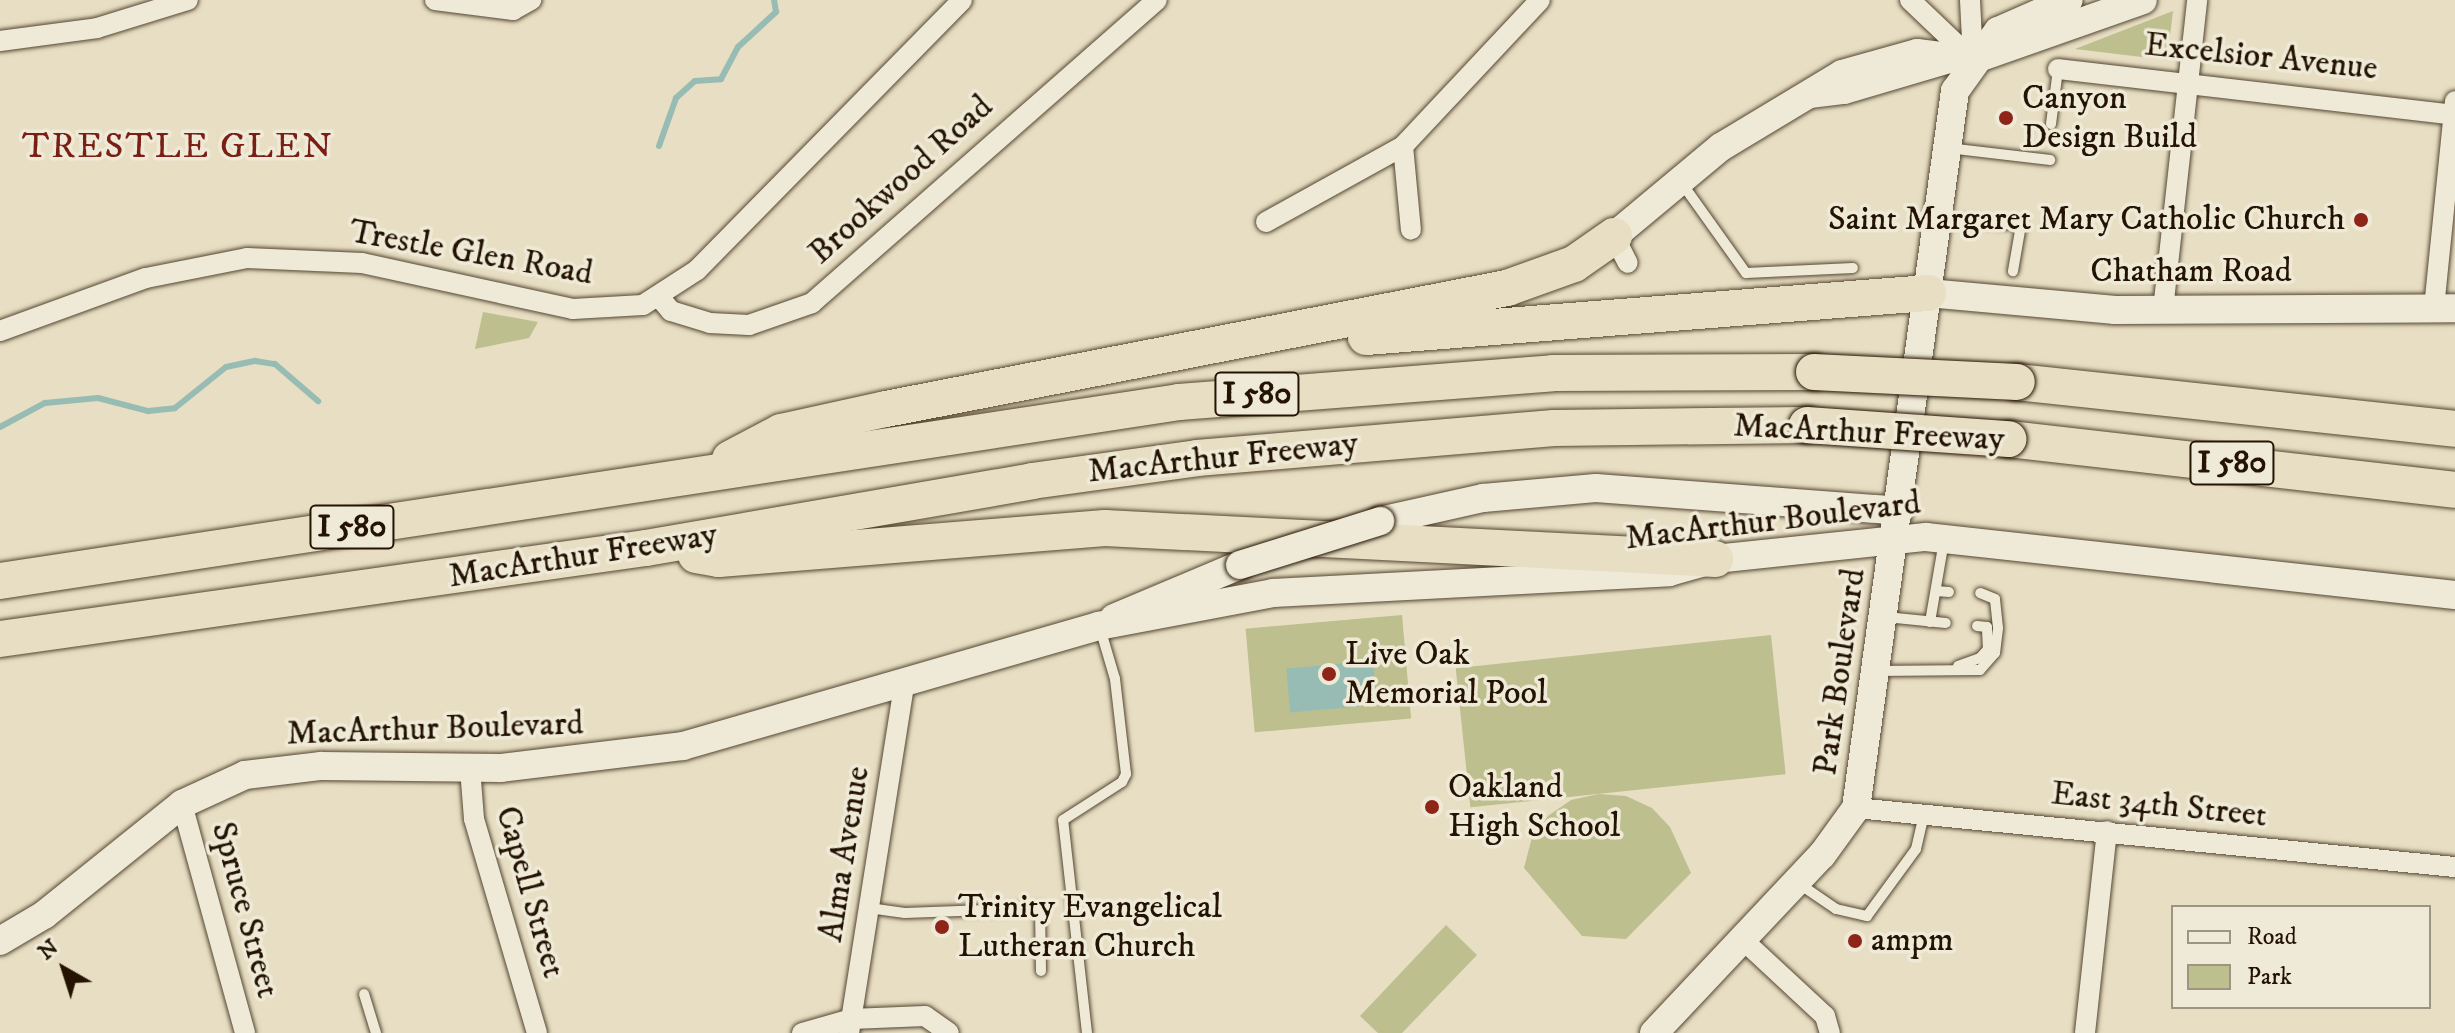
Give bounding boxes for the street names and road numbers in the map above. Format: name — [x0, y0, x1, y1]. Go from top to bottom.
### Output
street label: Excelsior Avenue — [2142, 24, 2380, 90]
street label: Brookwood Road — [801, 87, 1001, 273]
street label: Trestle Glen Road — [346, 212, 596, 294]
street label: Chatham Road — [2090, 252, 2292, 292]
road number: I 580 — [1213, 366, 1301, 422]
street label: MacArthur Freeway — [1732, 406, 2006, 460]
street label: MacArthur Freeway — [1086, 424, 1360, 492]
road number: I 580 — [2188, 435, 2276, 491]
street label: MacArthur Boulevard — [1623, 483, 1923, 559]
road number: I 580 — [308, 499, 396, 555]
street label: MacArthur Freeway — [446, 515, 720, 597]
street label: Park Boulevard — [1805, 566, 1875, 778]
street label: MacArthur Boulevard — [286, 703, 584, 755]
street label: Alma Avenue — [811, 763, 879, 945]
street label: East 34th Street — [2049, 773, 2269, 837]
street label: Capell Street — [486, 802, 574, 982]
street label: Spruce Street — [202, 818, 288, 1002]

